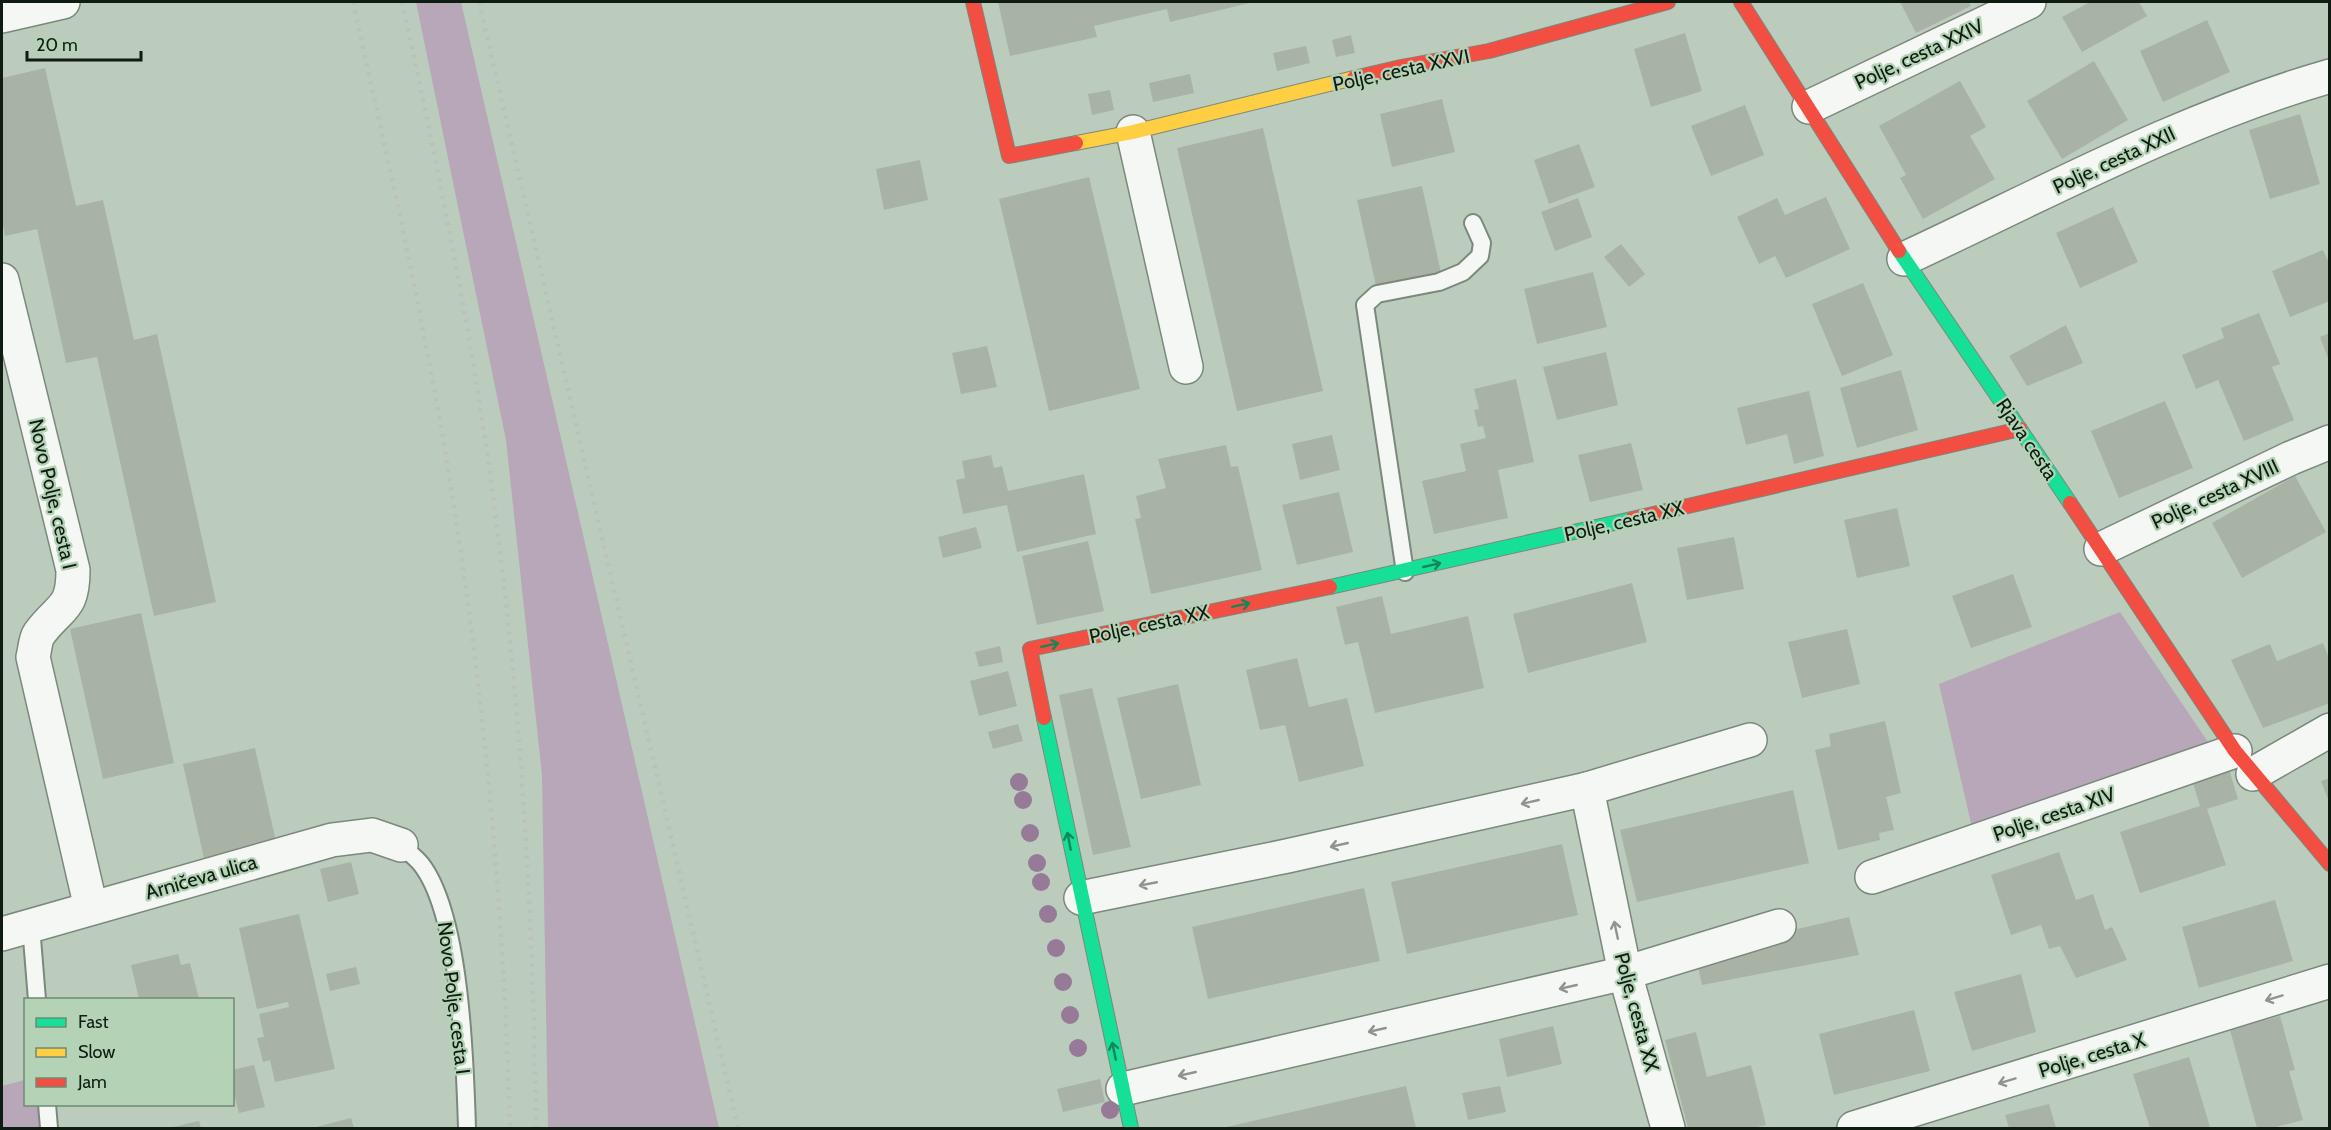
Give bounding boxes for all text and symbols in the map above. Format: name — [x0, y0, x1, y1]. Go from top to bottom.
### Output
street label: Polje, cesta XXIV — [1851, 13, 1988, 94]
scale bar — [27, 24, 141, 62]
text: 20 m — [36, 34, 78, 56]
street label: Polje, cesta XXVI — [1330, 44, 1472, 96]
street label: Polje, cesta XXII — [2049, 121, 2179, 199]
street label: Rjava cesta — [1991, 394, 2063, 485]
street label: Novo Polje, cesta I — [24, 417, 82, 571]
street label: Polje, cesta XVIII — [2147, 454, 2283, 534]
street label: Polje, cesta XX — [1562, 496, 1686, 546]
one-way arrow — [1422, 559, 1441, 571]
one-way arrow — [1231, 599, 1250, 611]
street label: Polje, cesta XX — [1087, 600, 1211, 648]
one-way arrow — [1040, 639, 1059, 650]
street label: Polje, cesta XIV — [1990, 782, 2119, 846]
one-way arrow — [1520, 797, 1540, 808]
one-way arrow — [1063, 831, 1074, 851]
one-way arrow — [1330, 839, 1349, 851]
street label: Arničeva ulica — [142, 849, 260, 904]
one-way arrow — [1139, 879, 1158, 891]
street label: Novo Polje, cesta I — [433, 920, 475, 1076]
one-way arrow — [1609, 921, 1621, 940]
street label: Polje, cesta XX — [1610, 950, 1664, 1074]
one-way arrow — [1558, 981, 1577, 993]
one-way arrow — [2265, 993, 2284, 1004]
legend — [24, 998, 234, 1106]
text: Fast — [78, 1011, 109, 1033]
one-way arrow — [1368, 1025, 1387, 1037]
street label: Polje, cesta X — [2036, 1027, 2148, 1083]
text: Slow — [78, 1041, 115, 1063]
one-way arrow — [1108, 1042, 1119, 1061]
one-way arrow — [1178, 1069, 1197, 1081]
text: Jam — [77, 1071, 107, 1093]
one-way arrow — [1998, 1076, 2017, 1087]

